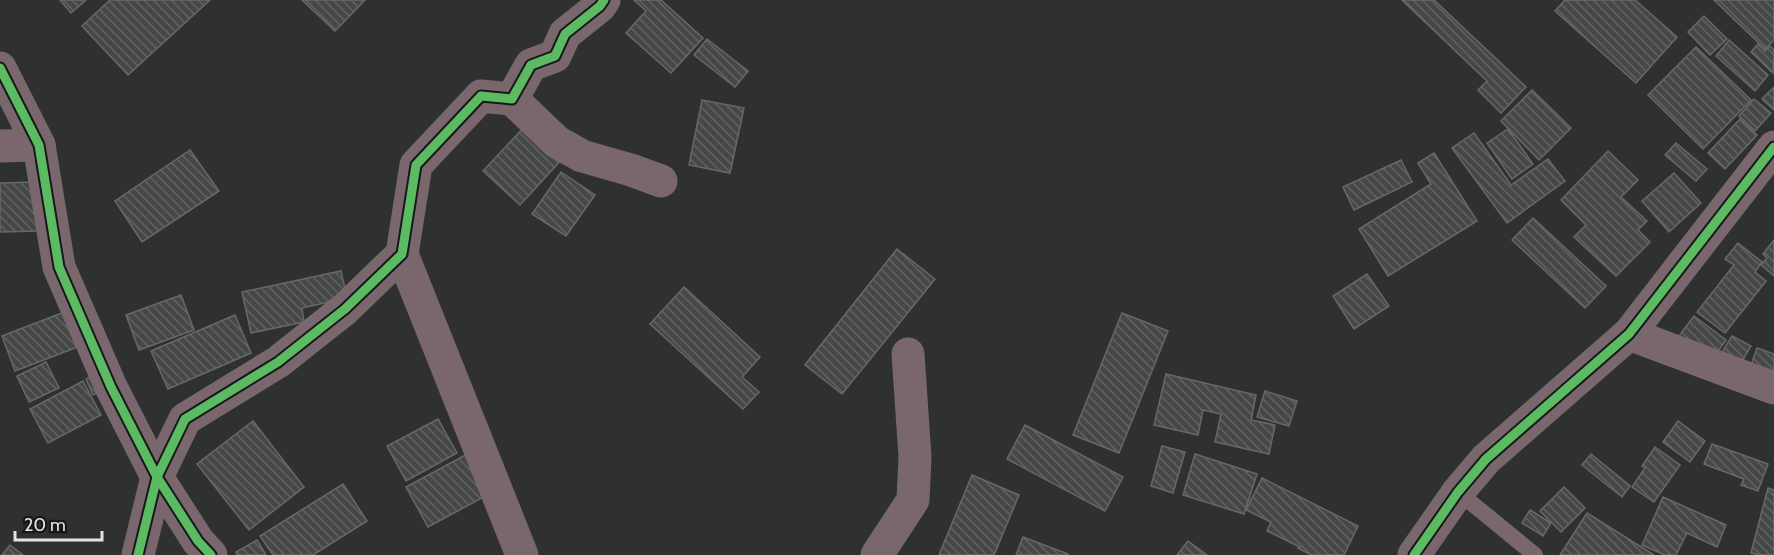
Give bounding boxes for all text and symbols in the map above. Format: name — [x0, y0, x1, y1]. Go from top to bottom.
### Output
scale bar — [15, 504, 102, 542]
text: 20 m — [24, 514, 66, 536]

